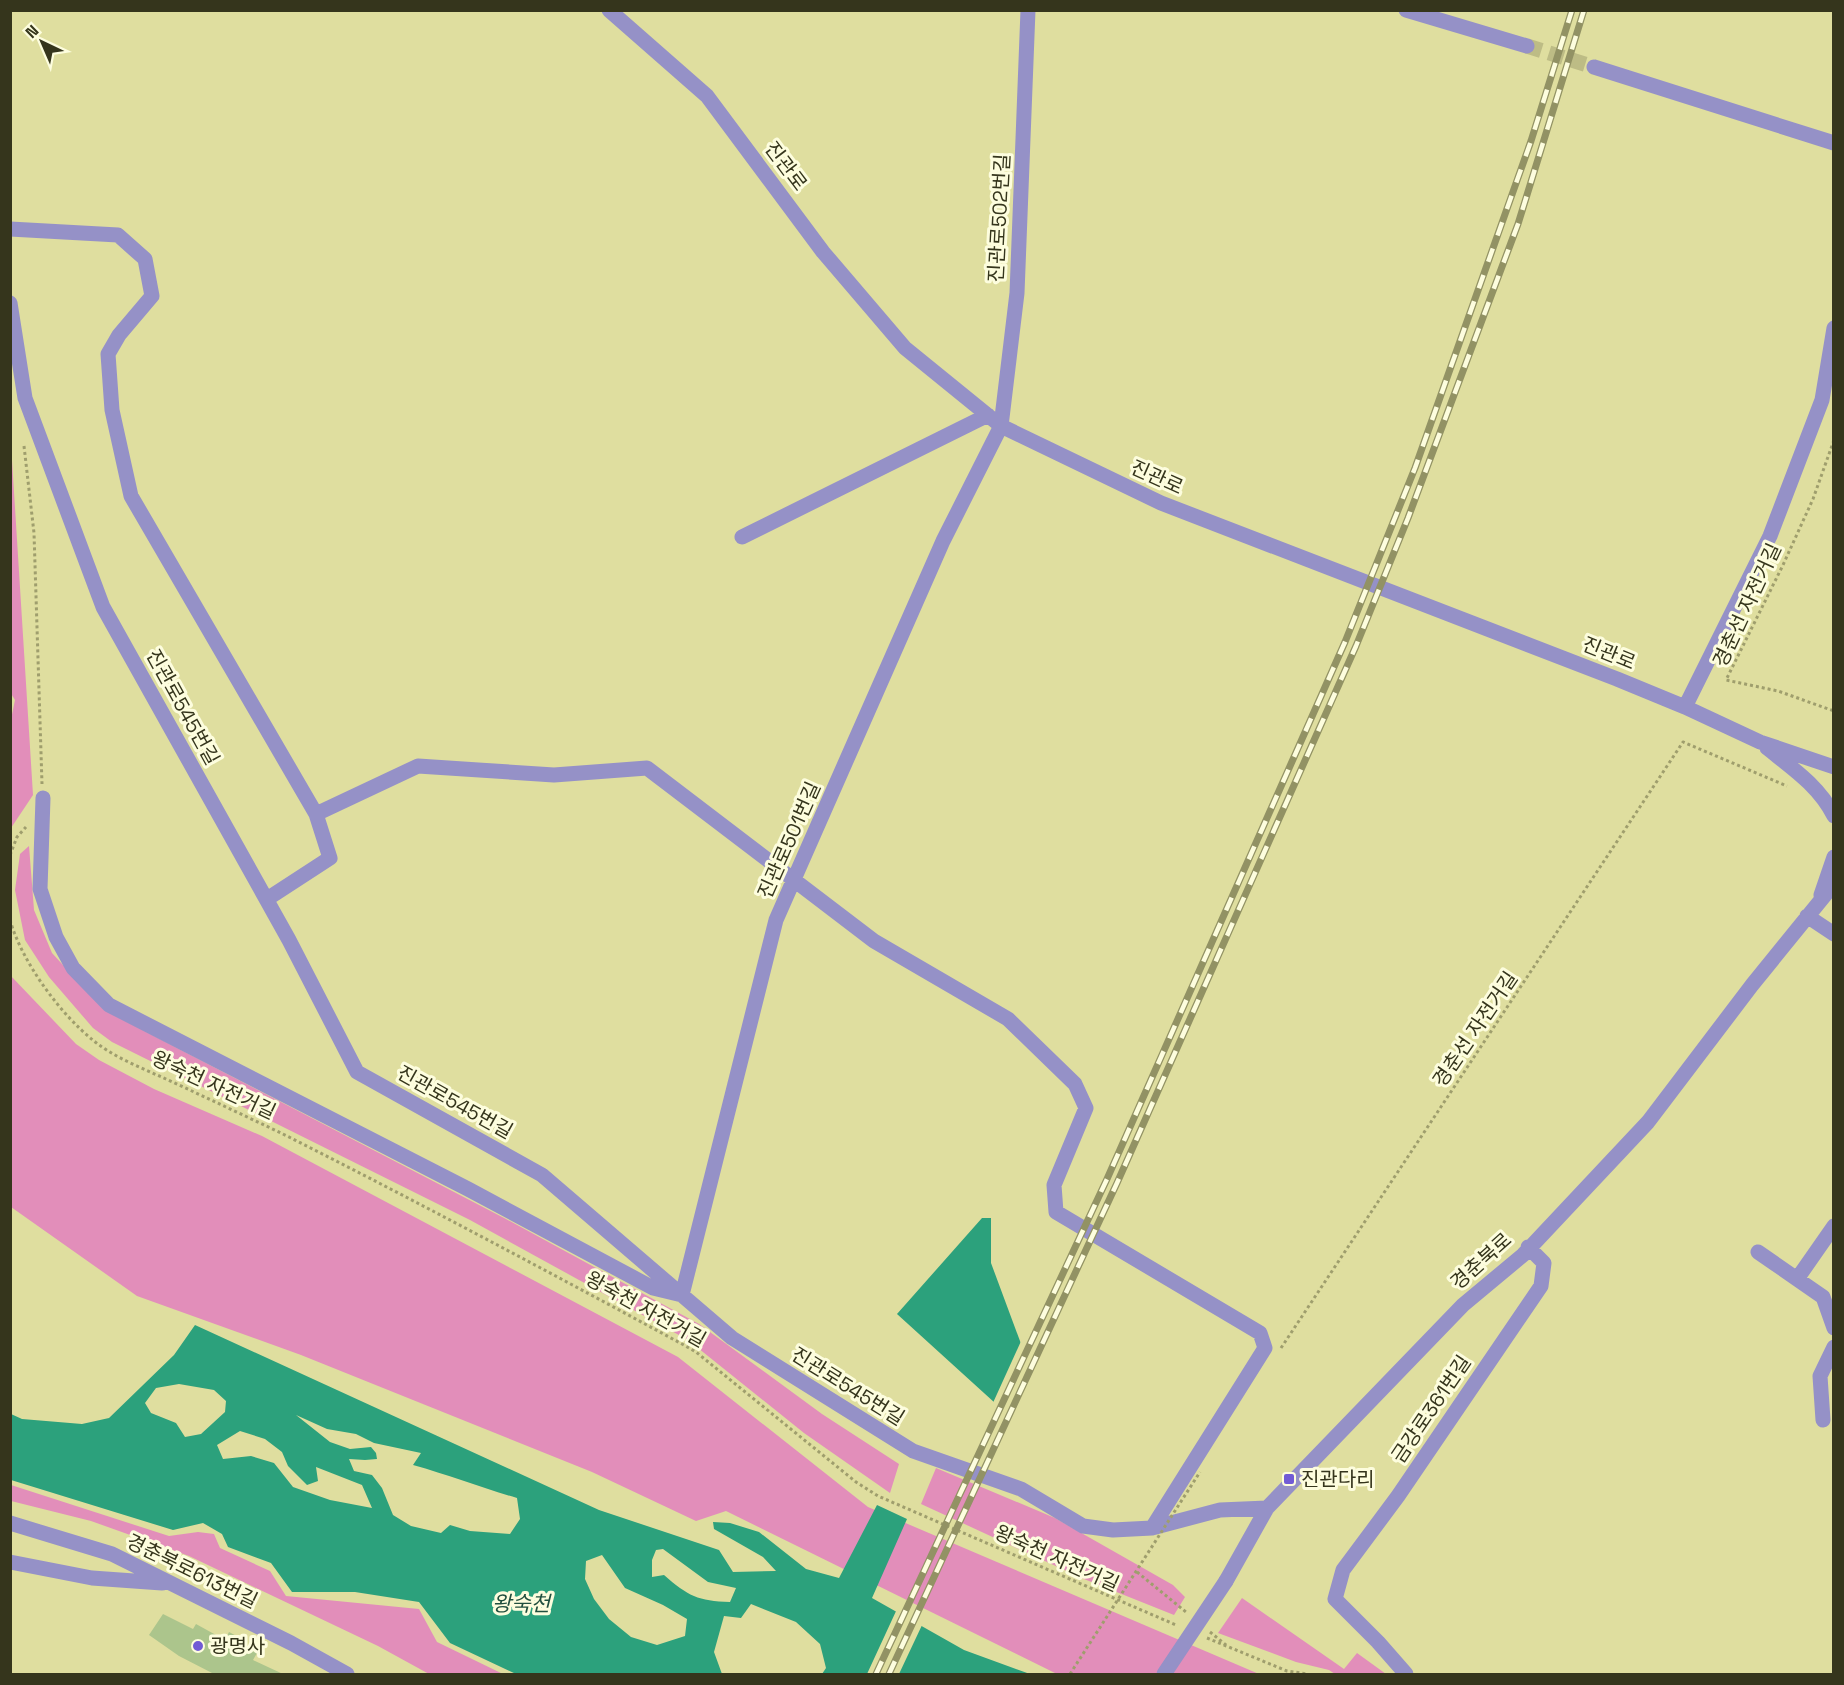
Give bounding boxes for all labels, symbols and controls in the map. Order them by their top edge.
north arrow [12,12,72,72]
text: N [21,20,43,43]
street label: 진관로 [759,136,813,196]
street label: 진관로502번길 [983,153,1015,283]
street label: 진관로 [1126,454,1188,500]
street label: 경춘선 자전거길 [1707,539,1787,671]
street label: 진관로 [1579,631,1639,675]
street label: 진관로545번길 [140,645,226,769]
street label: 진관로501번길 [752,778,826,902]
street label: 경춘선 자전거길 [1427,966,1523,1092]
street label: 왕숙천 자전거길 [148,1045,280,1125]
street label: 진관로545번길 [393,1059,517,1145]
street label: 경춘북로 [1445,1227,1517,1295]
street label: 왕숙천 자전거길 [581,1265,711,1353]
street label: 진관로545번길 [787,1341,909,1431]
street label: 금강로361번길 [1385,1350,1477,1468]
place label: 진관다리 [1301,1466,1375,1492]
marker: 진관다리 [1282,1472,1296,1486]
street label: 왕숙천 자전거길 [991,1519,1123,1597]
street label: 경춘북로613번길 [122,1528,262,1614]
water label: 왕숙천 [492,1590,553,1617]
place label: 광명사 [210,1633,265,1659]
marker: 광명사 [191,1639,205,1653]

